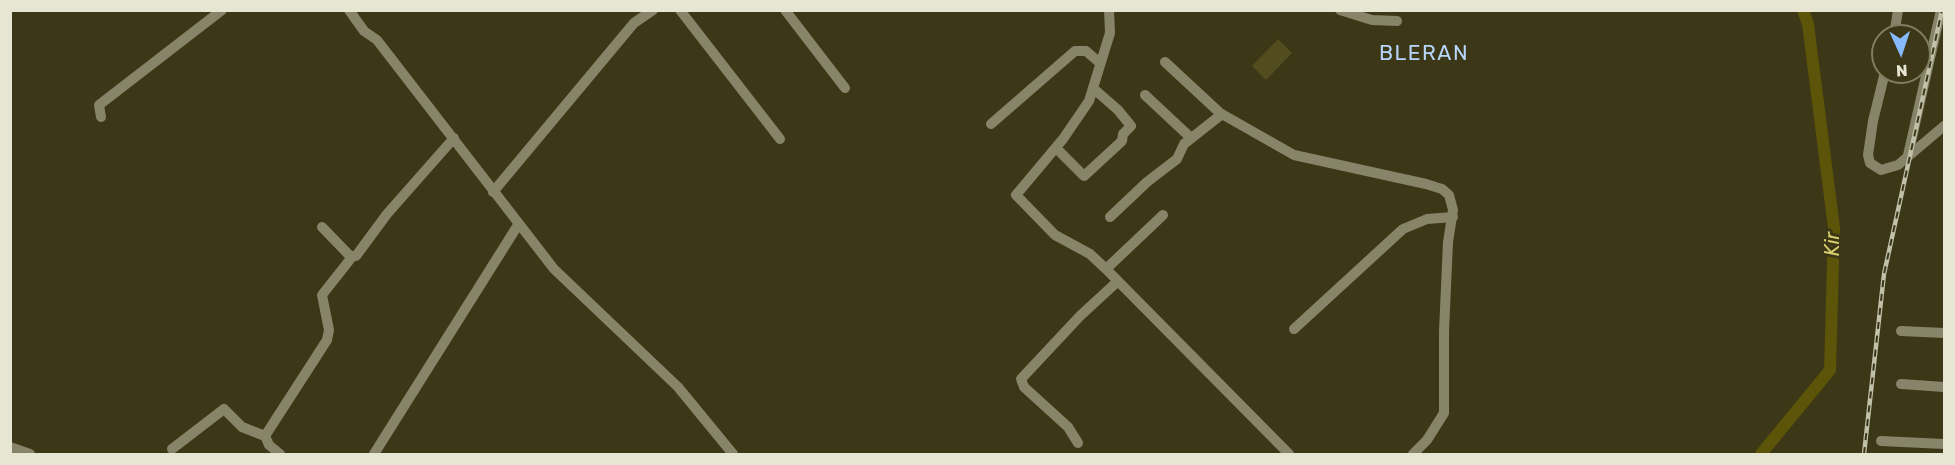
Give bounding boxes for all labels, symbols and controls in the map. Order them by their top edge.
north arrow [1871,24,1931,84]
district label: BLERAN [1379,41,1469,67]
text: N [1896,61,1908,80]
water label: Kir [1821,232,1845,256]

